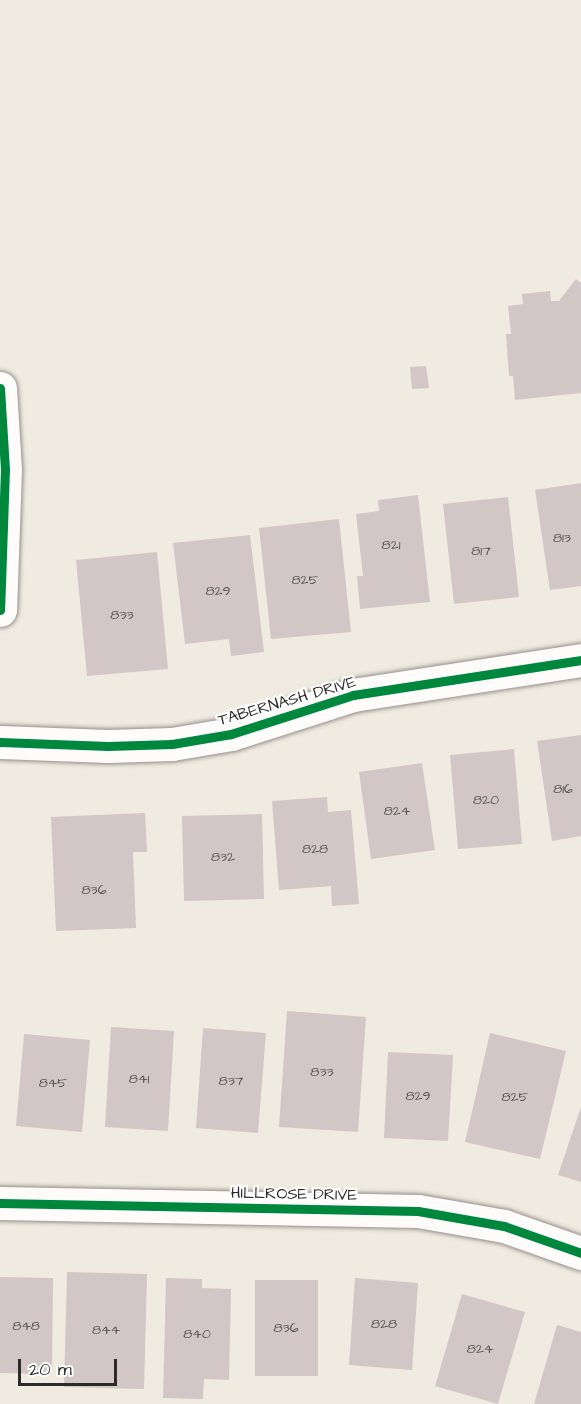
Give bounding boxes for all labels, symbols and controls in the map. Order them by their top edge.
house number: 813 [553,530,571,546]
house number: 821 [382,537,400,553]
house number: 817 [471,543,491,559]
house number: 825 [291,572,319,588]
house number: 829 [205,583,231,599]
house number: 833 [110,607,134,623]
street label: TABERNASH DRIVE [216,672,358,730]
house number: 816 [553,781,573,797]
house number: 820 [473,792,499,808]
house number: 824 [384,803,410,819]
house number: 828 [302,841,328,857]
house number: 832 [211,849,235,865]
house number: 836 [82,882,106,898]
house number: 833 [310,1064,334,1080]
house number: 841 [129,1071,149,1087]
house number: 837 [219,1073,243,1089]
house number: 845 [39,1075,67,1091]
house number: 829 [405,1088,431,1104]
house number: 825 [501,1089,529,1105]
street label: HILLROSE DRIVE [231,1183,357,1205]
house number: 828 [371,1316,397,1332]
house number: 848 [12,1318,40,1334]
house number: 836 [274,1320,298,1336]
house number: 844 [92,1322,120,1338]
house number: 840 [183,1326,211,1342]
house number: 824 [467,1341,493,1357]
scale bar [21,1347,120,1385]
text: 20 m [29,1357,72,1382]

